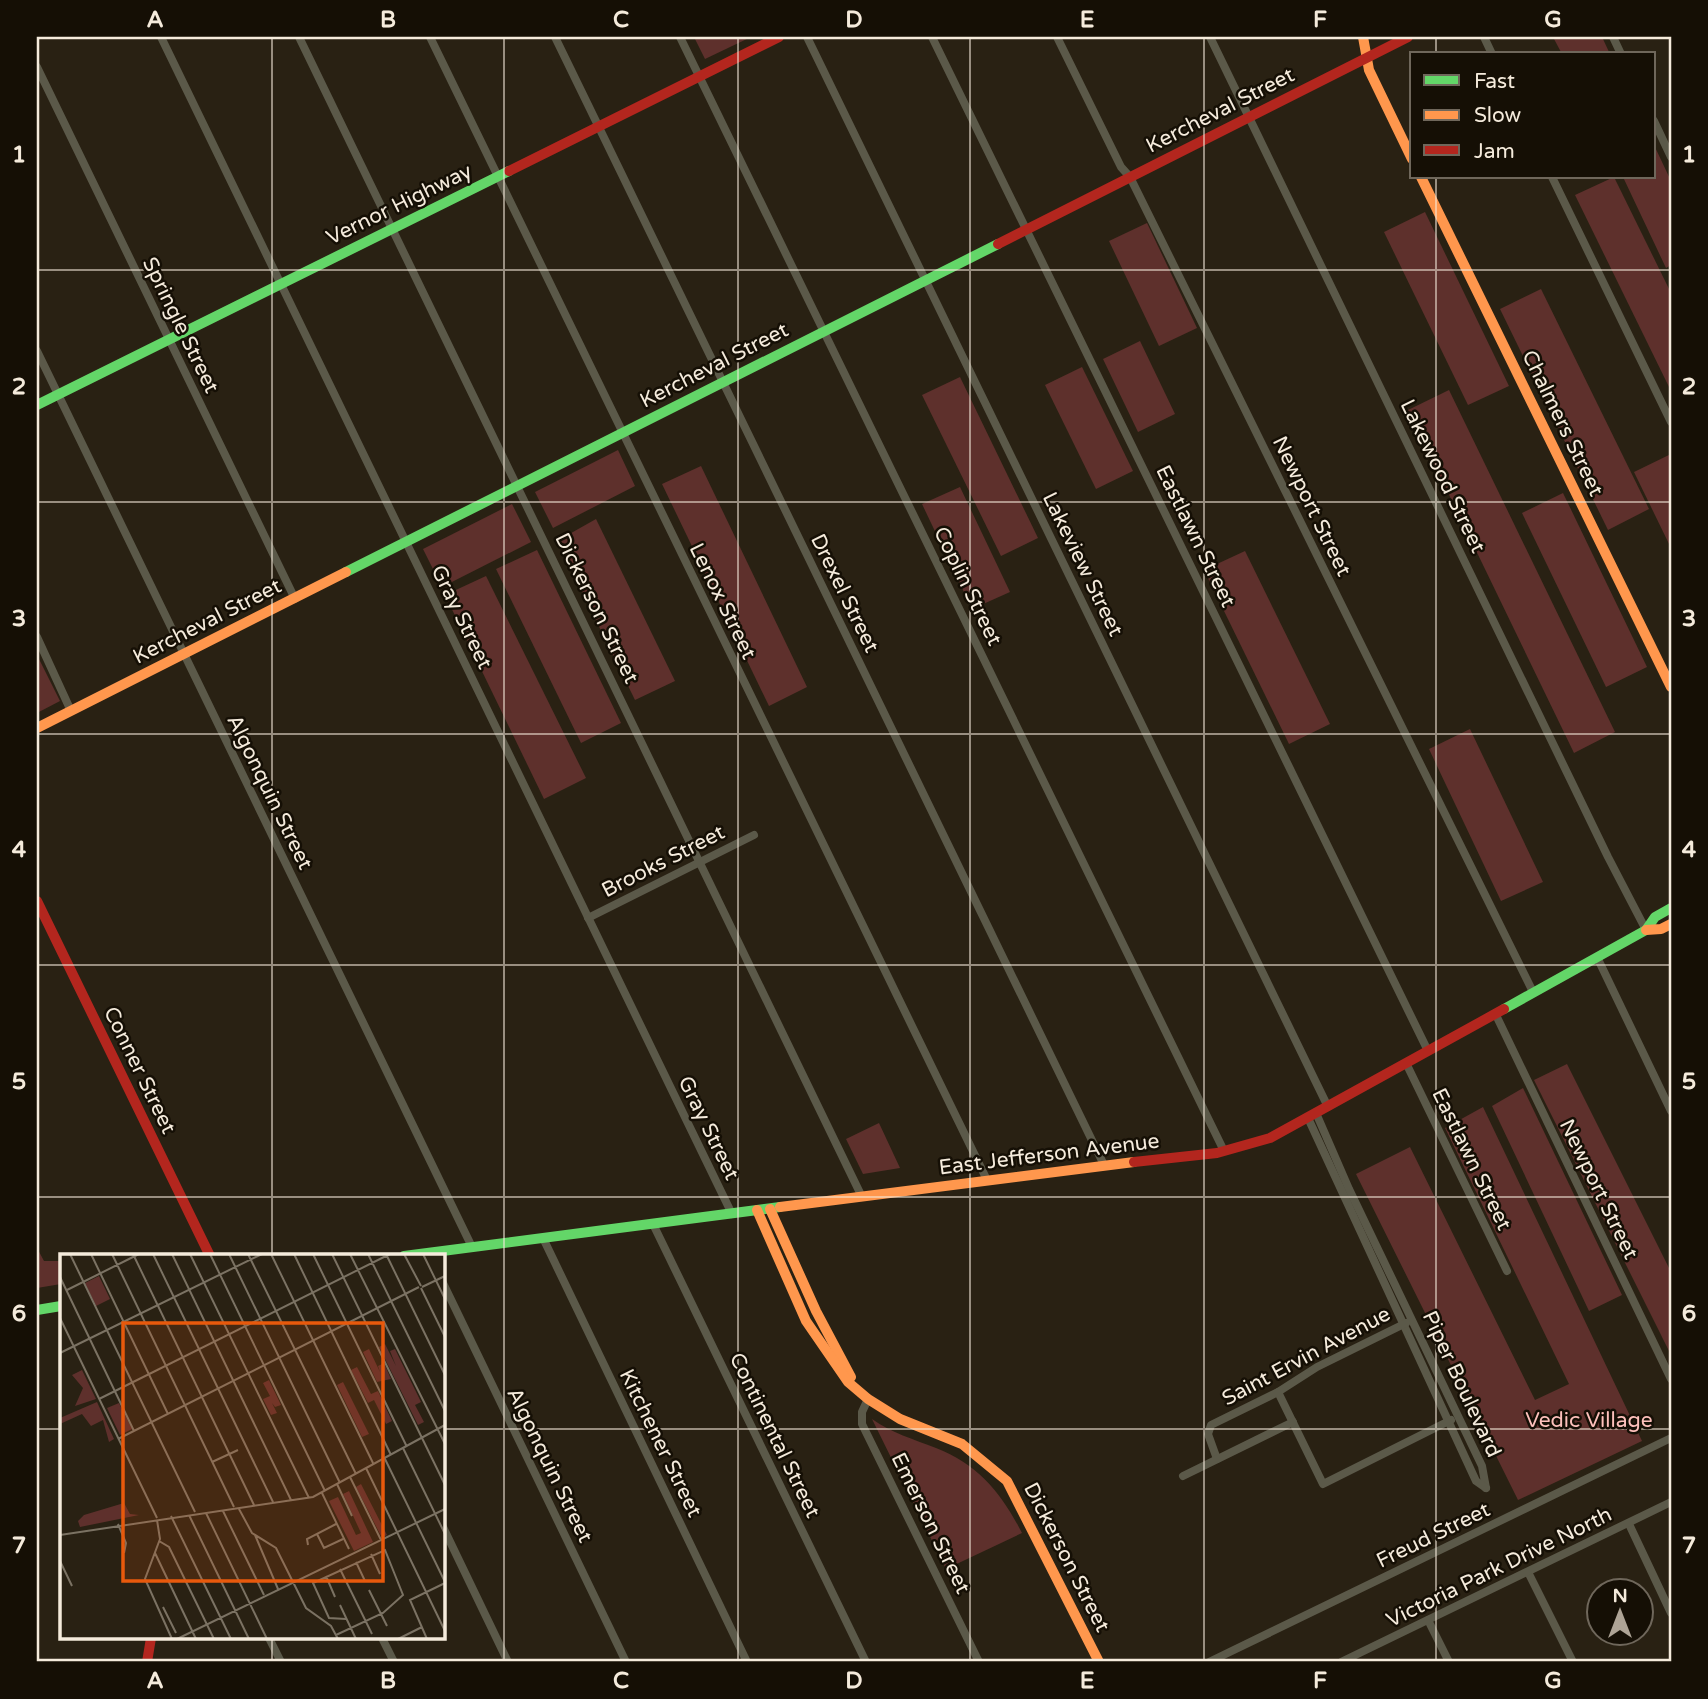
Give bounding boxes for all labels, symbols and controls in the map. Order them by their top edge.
text: A [146,6,164,34]
text: B [380,6,396,34]
text: C [613,6,629,34]
text: D [845,6,863,34]
text: E [1080,6,1094,34]
text: F [1313,6,1327,34]
text: G [1544,6,1562,34]
legend [1410,52,1656,178]
street label: Kercheval Street [1142,62,1299,159]
text: Fast [1474,69,1515,94]
text: Slow [1474,103,1522,128]
text: Jam [1474,139,1515,164]
text: 1 [12,141,26,169]
text: 1 [1682,141,1696,169]
street label: Vernor Highway [322,158,476,250]
street label: Springle Street [137,253,224,397]
street label: Kercheval Street [636,317,793,414]
street label: Chalmers Street [1516,346,1609,500]
text: 2 [12,373,26,401]
text: 2 [1682,373,1696,401]
street label: Lakewood Street [1395,395,1491,557]
street label: Newport Street [1267,432,1356,580]
street label: Eastlawn Street [1150,461,1241,611]
street label: Lakeview Street [1037,488,1128,640]
street label: Coplin Street [928,523,1007,650]
street label: Dickerson Street [549,529,644,688]
street label: Drexel Street [805,530,884,657]
street label: Lenox Street [684,539,761,663]
street label: Gray Street [426,561,497,673]
street label: Kercheval Street [129,573,286,670]
text: 3 [12,605,26,633]
text: 3 [1682,605,1696,633]
street label: Algonquin Street [221,711,318,874]
street label: Brooks Street [598,820,729,903]
text: 4 [12,836,27,864]
text: 4 [1682,836,1697,864]
street label: Conner Street [98,1003,181,1138]
text: 5 [12,1068,26,1096]
text: 5 [1682,1068,1696,1096]
street label: Gray Street [673,1072,744,1184]
street label: Eastlawn Street [1426,1084,1517,1234]
street label: Newport Street [1554,1115,1643,1263]
street label: East Jefferson Avenue [937,1129,1161,1180]
inset map [60,1254,444,1640]
text: 6 [12,1300,26,1328]
text: 6 [1682,1300,1696,1328]
street label: Saint Ervin Avenue [1218,1301,1395,1411]
street label: Piper Boulevard [1417,1307,1506,1461]
street label: Continental Street [724,1349,825,1522]
street label: Kitchener Street [614,1365,707,1521]
street label: Algonquin Street [501,1384,598,1547]
park label: Vedic Village [1525,1408,1653,1433]
street label: Emerson Street [886,1449,975,1598]
street label: Dickerson Street [1018,1478,1115,1636]
street label: Freud Street [1372,1497,1494,1574]
street label: Victoria Park Drive North [1382,1502,1616,1633]
text: 7 [12,1532,26,1560]
text: 7 [1682,1532,1696,1560]
north arrow [1586,1576,1656,1646]
text: N [1612,1585,1628,1607]
text: A [146,1667,164,1695]
text: B [380,1667,396,1695]
text: C [613,1667,629,1695]
text: D [845,1667,863,1695]
text: E [1080,1667,1094,1695]
text: F [1313,1667,1327,1695]
text: G [1544,1667,1562,1695]

